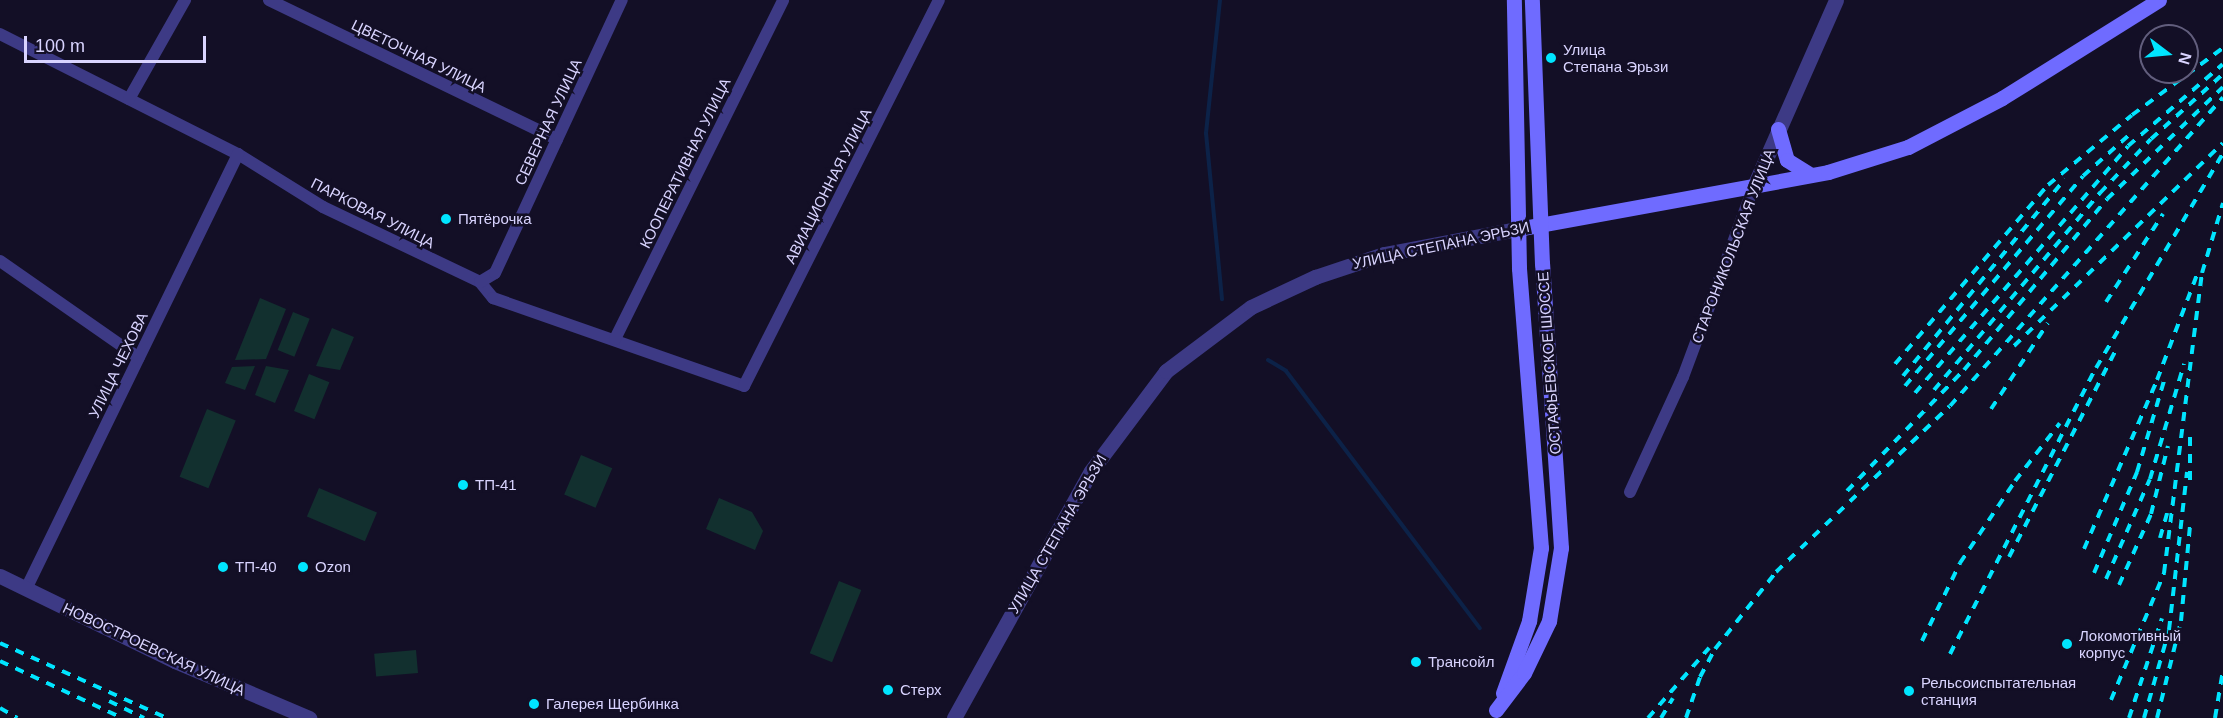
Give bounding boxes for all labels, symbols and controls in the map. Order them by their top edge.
street label: ЦВЕТОЧНАЯ УЛИЦА [349,16,489,96]
scale bar [27,24,208,62]
north arrow [2139,24,2199,84]
text: 100 m [35,36,85,56]
place label: Улица Степана Эрьзи [1563,40,1668,75]
marker: Улица Степана Эрьзи [1544,51,1558,65]
text: N [2175,51,2195,66]
street label: СЕВЕРНАЯ УЛИЦА [511,56,585,188]
street label: КООПЕРАТИВНАЯ УЛИЦА [636,75,734,251]
street label: АВИАЦИОННАЯ УЛИЦА [781,105,875,267]
street label: СТАРОНИКОЛЬСКАЯ УЛИЦА [1688,146,1778,346]
street label: ПАРКОВАЯ УЛИЦА [308,174,438,252]
place label: Пятёрочка [458,210,532,228]
marker: Пятёрочка [439,212,453,226]
street label: УЛИЦА СТЕПАНА ЭРЬЗИ [1351,217,1531,273]
street label: ОСТАФЬЕВСКОЕ ШОССЕ [1534,271,1564,455]
street label: УЛИЦА ЧЕХОВА [85,309,151,421]
street label: УЛИЦА СТЕПАНА ЭРЬЗИ [1004,451,1110,617]
place label: ТП-41 [475,476,517,494]
marker: ТП-41 [456,478,470,492]
place label: ТП-40 [235,558,277,576]
place label: Ozon [315,558,351,576]
marker: ТП-40 [216,560,230,574]
marker: Ozon [296,560,310,574]
street label: НОВОСТРОЕВСКАЯ УЛИЦА [60,599,248,699]
place label: Локомотивный корпус [2079,626,2181,661]
marker: Локомотивный корпус [2060,637,2074,651]
place label: Трансойл [1428,653,1494,671]
marker: Трансойл [1409,655,1423,669]
place label: Рельсоиспытательная станция [1921,673,2076,708]
place label: Стерх [900,681,942,699]
marker: Стерх [881,683,895,697]
marker: Рельсоиспытательная станция [1902,684,1916,698]
place label: Галерея Щербинка [546,695,679,713]
marker: Галерея Щербинка [527,697,541,711]

